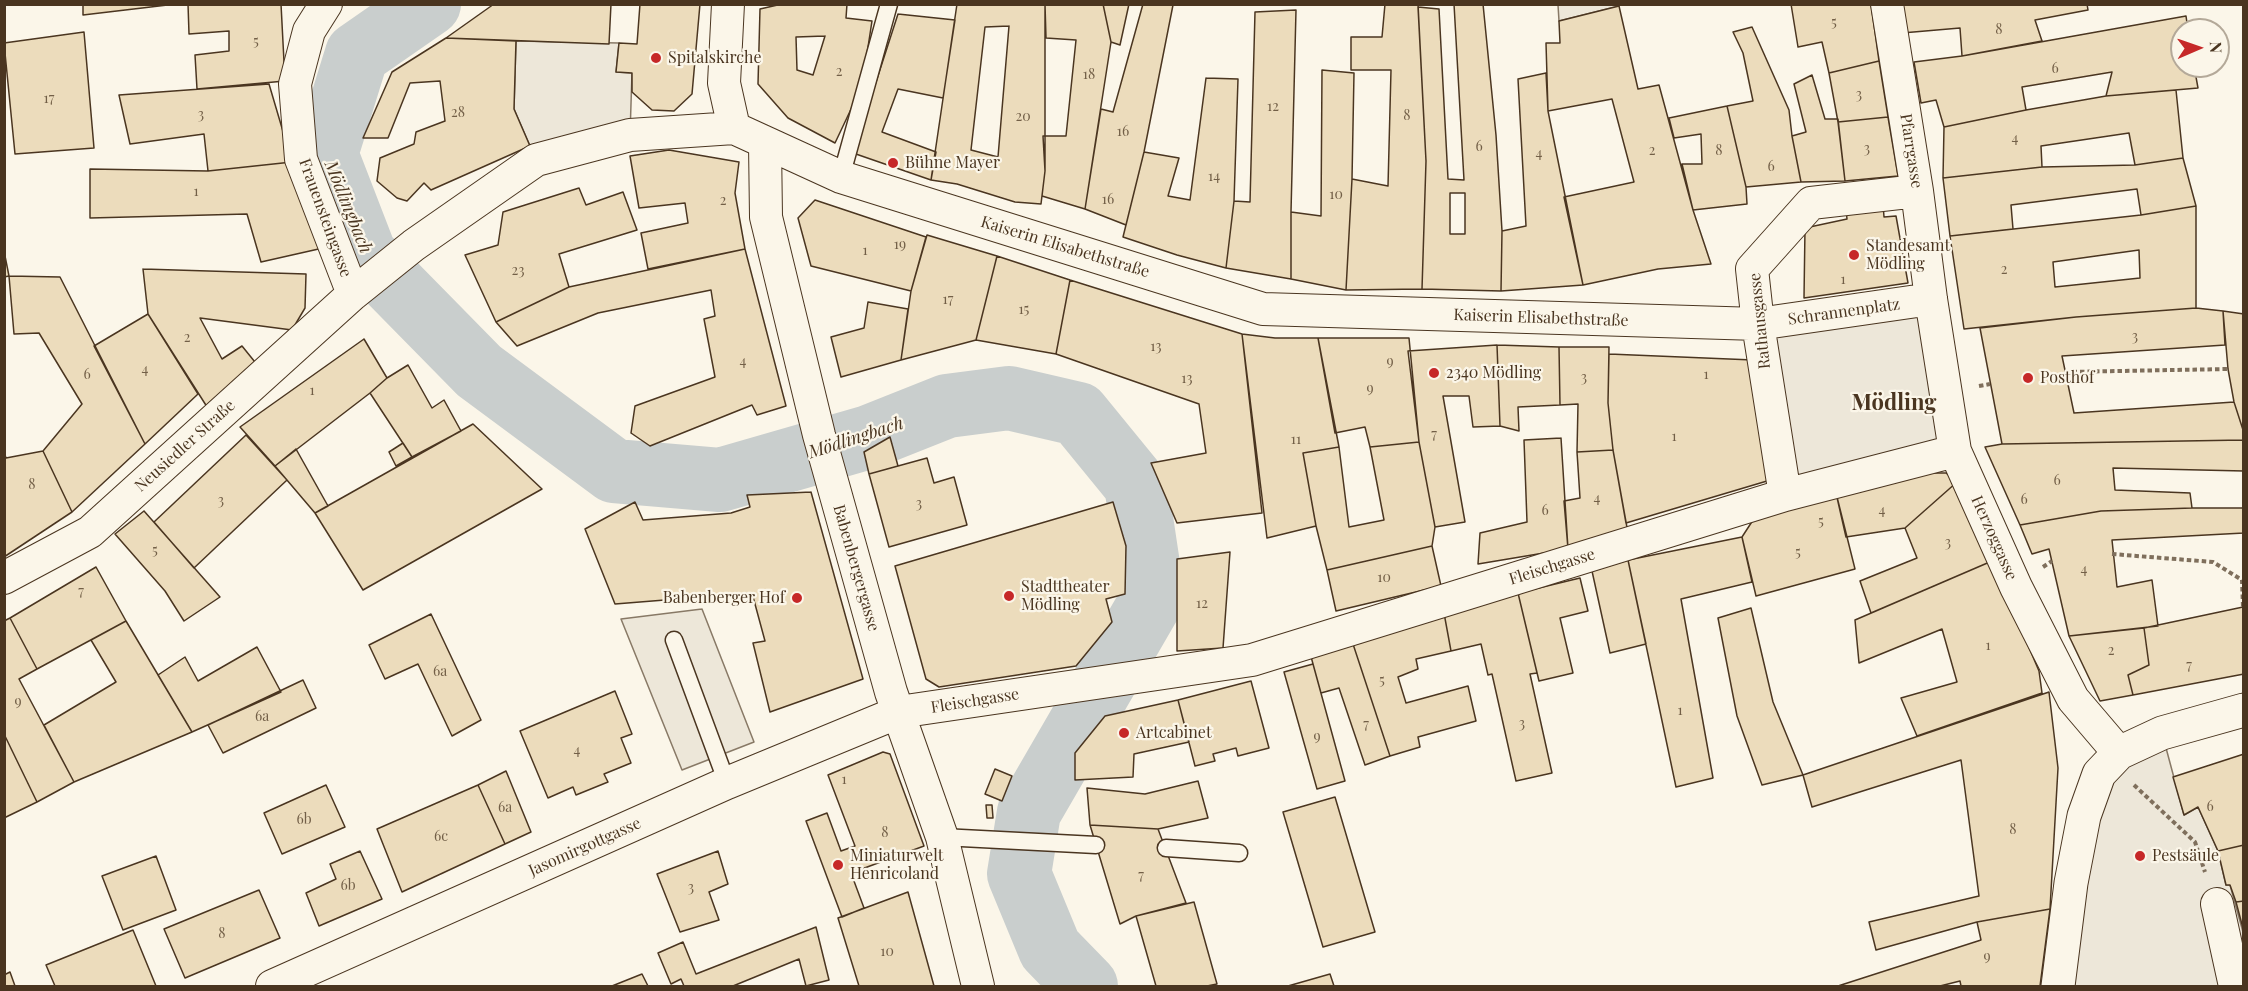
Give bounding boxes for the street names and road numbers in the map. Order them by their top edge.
street label: Pfarrgasse [1896,112,1926,190]
street label: Frauensteingasse [295,156,355,280]
street label: Kaiserin Elisabethstraße [978,212,1152,282]
street label: Rathausgasse [1745,272,1775,370]
street label: Schrannenplatz [1787,295,1901,329]
street label: Kaiserin Elisabethstraße [1453,305,1629,331]
street label: Neusiedler Straße [131,396,239,496]
street label: Herzoggasse [1967,493,2021,583]
street label: Babenbergergasse [829,502,883,634]
street label: Fleischgasse [1507,545,1597,589]
street label: Fleischgasse [930,685,1020,717]
street label: Jasomirgottgasse [526,814,644,880]

